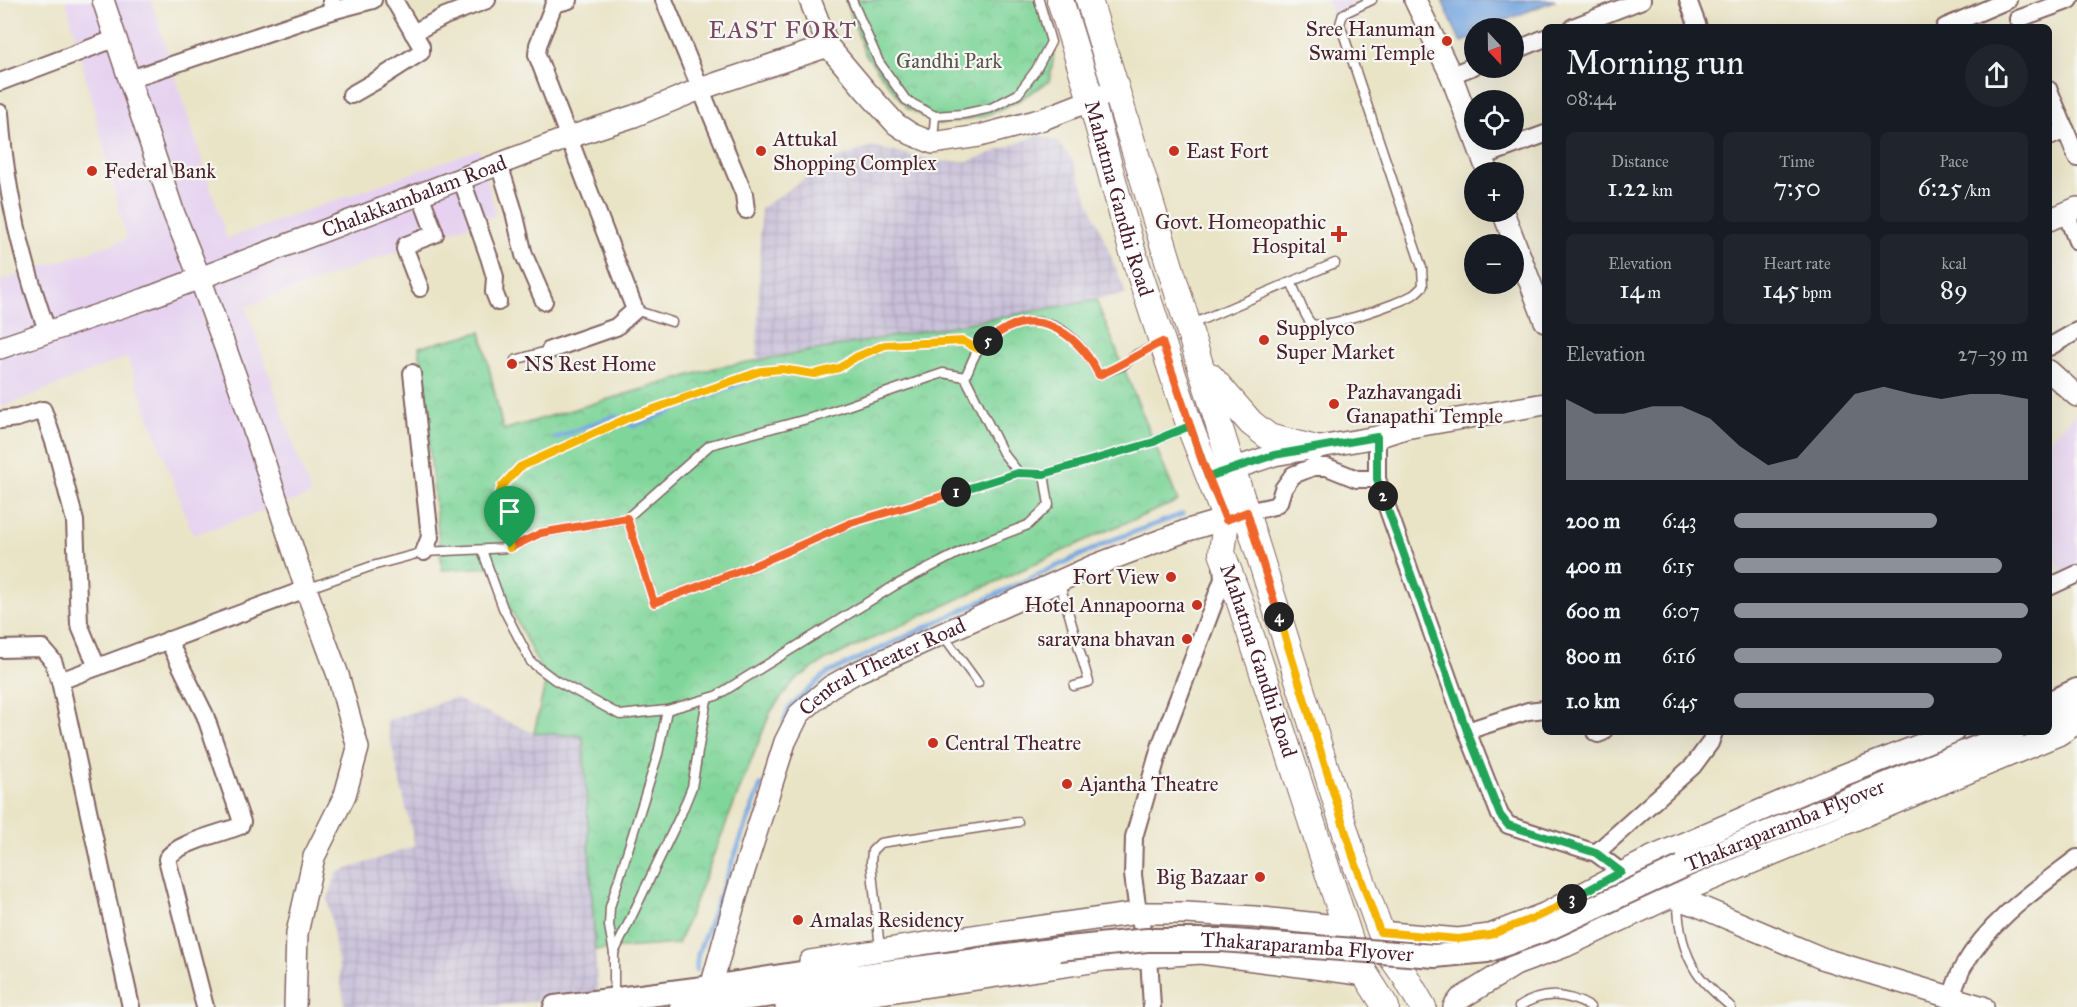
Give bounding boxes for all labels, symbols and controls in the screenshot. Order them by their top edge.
district label: EAST FORT [709,15,857,45]
place label: Sree Hanuman Swami Temple [1306,16,1435,66]
north arrow [1464,18,1524,78]
map controls [1464,18,1524,294]
marker: Sree Hanuman Swami Temple [1440,34,1454,48]
text: Morning run [1566,43,1744,83]
button: share [1965,44,2028,107]
park label: Gandhi Park [896,48,1002,74]
text: 08:44 [1566,86,1616,110]
button: locate [1464,90,1524,150]
street label: Mahatma Gandhi Road [1079,98,1159,300]
place label: Attukal Shopping Complex [772,126,937,176]
place label: East Fort [1186,138,1269,164]
marker: Attukal Shopping Complex [754,144,768,158]
marker: East Fort [1167,144,1181,158]
street label: Chalakkambalam Road [318,149,511,243]
text: Distance [1611,152,1669,171]
text: Time [1779,152,1815,171]
text: Pace [1939,152,1969,171]
place label: Federal Bank [104,158,216,184]
button: + [1464,162,1524,222]
marker: Federal Bank [85,164,99,178]
text: 1.22 [1607,171,1648,203]
text: 7:50 [1773,171,1821,203]
text: 6:25 [1917,171,1962,203]
text: km [1648,181,1673,200]
text: /km [1962,181,1991,200]
place label: Govt. Homeopathic Hospital [1155,209,1326,259]
marker: Govt. Homeopathic Hospital [1330,225,1348,243]
button: − [1464,234,1524,294]
text: Elevation [1608,254,1672,273]
text: Heart rate [1763,254,1831,273]
text: kcal [1941,254,1967,273]
text: 14 [1619,273,1644,305]
text: 145 [1762,273,1799,305]
text: 89 [1940,273,1968,305]
text: m [1644,283,1661,302]
text: bpm [1799,283,1832,302]
place label: Supplyco Super Market [1276,315,1395,365]
pin: 5 [973,326,1003,356]
text: 5 [984,331,992,350]
marker: Supplyco Super Market [1257,333,1271,347]
text: Elevation [1566,342,1645,366]
text: 27–39 m [1958,342,2028,366]
place label: NS Rest Home [524,351,656,377]
marker: NS Rest Home [505,357,519,371]
place label: Pazhavangadi Ganapathi Temple [1346,379,1503,429]
marker: Pazhavangadi Ganapathi Temple [1327,397,1341,411]
pin: 1 [941,477,971,507]
pin: 2 [1368,481,1398,511]
text: 1 [953,482,959,501]
pin [484,486,535,548]
text: 2 [1379,486,1387,505]
icon: arrive [493,495,526,528]
text: 200 m [1566,509,1620,533]
text: 6:43 [1662,509,1696,533]
text: 400 m [1566,554,1622,578]
text: 6:15 [1662,554,1694,578]
street label: Mahatma Gandhi Road [1214,560,1303,761]
place label: Fort View [1072,564,1159,590]
marker: Fort View [1164,570,1178,584]
place label: Hotel Annapoorna [1024,592,1185,618]
marker: Hotel Annapoorna [1190,598,1204,612]
text: 600 m [1566,599,1621,623]
text: 6:07 [1662,599,1700,623]
pin: 4 [1264,602,1294,632]
text: 4 [1275,607,1283,626]
street label: Central Theater Road [793,612,970,721]
place label: saravana bhavan [1038,626,1175,652]
marker: saravana bhavan [1180,632,1194,646]
text: 800 m [1566,644,1621,668]
text: 6:16 [1662,644,1695,668]
text: 1.0 km [1566,689,1620,713]
text: 6:45 [1662,689,1698,713]
place label: Central Theatre [945,730,1081,756]
marker: Central Theatre [926,736,940,750]
place label: Ajantha Theatre [1078,771,1219,797]
street label: Thakaraparamba Flyover [1681,773,1889,877]
marker: Ajantha Theatre [1060,777,1074,791]
place label: Big Bazaar [1156,864,1248,890]
marker: Big Bazaar [1253,870,1267,884]
pin: 3 [1557,884,1587,914]
text: 3 [1569,889,1575,908]
place label: Amalas Residency [809,907,965,933]
marker: Amalas Residency [791,913,805,927]
street label: Thakaraparamba Flyover [1201,927,1415,967]

